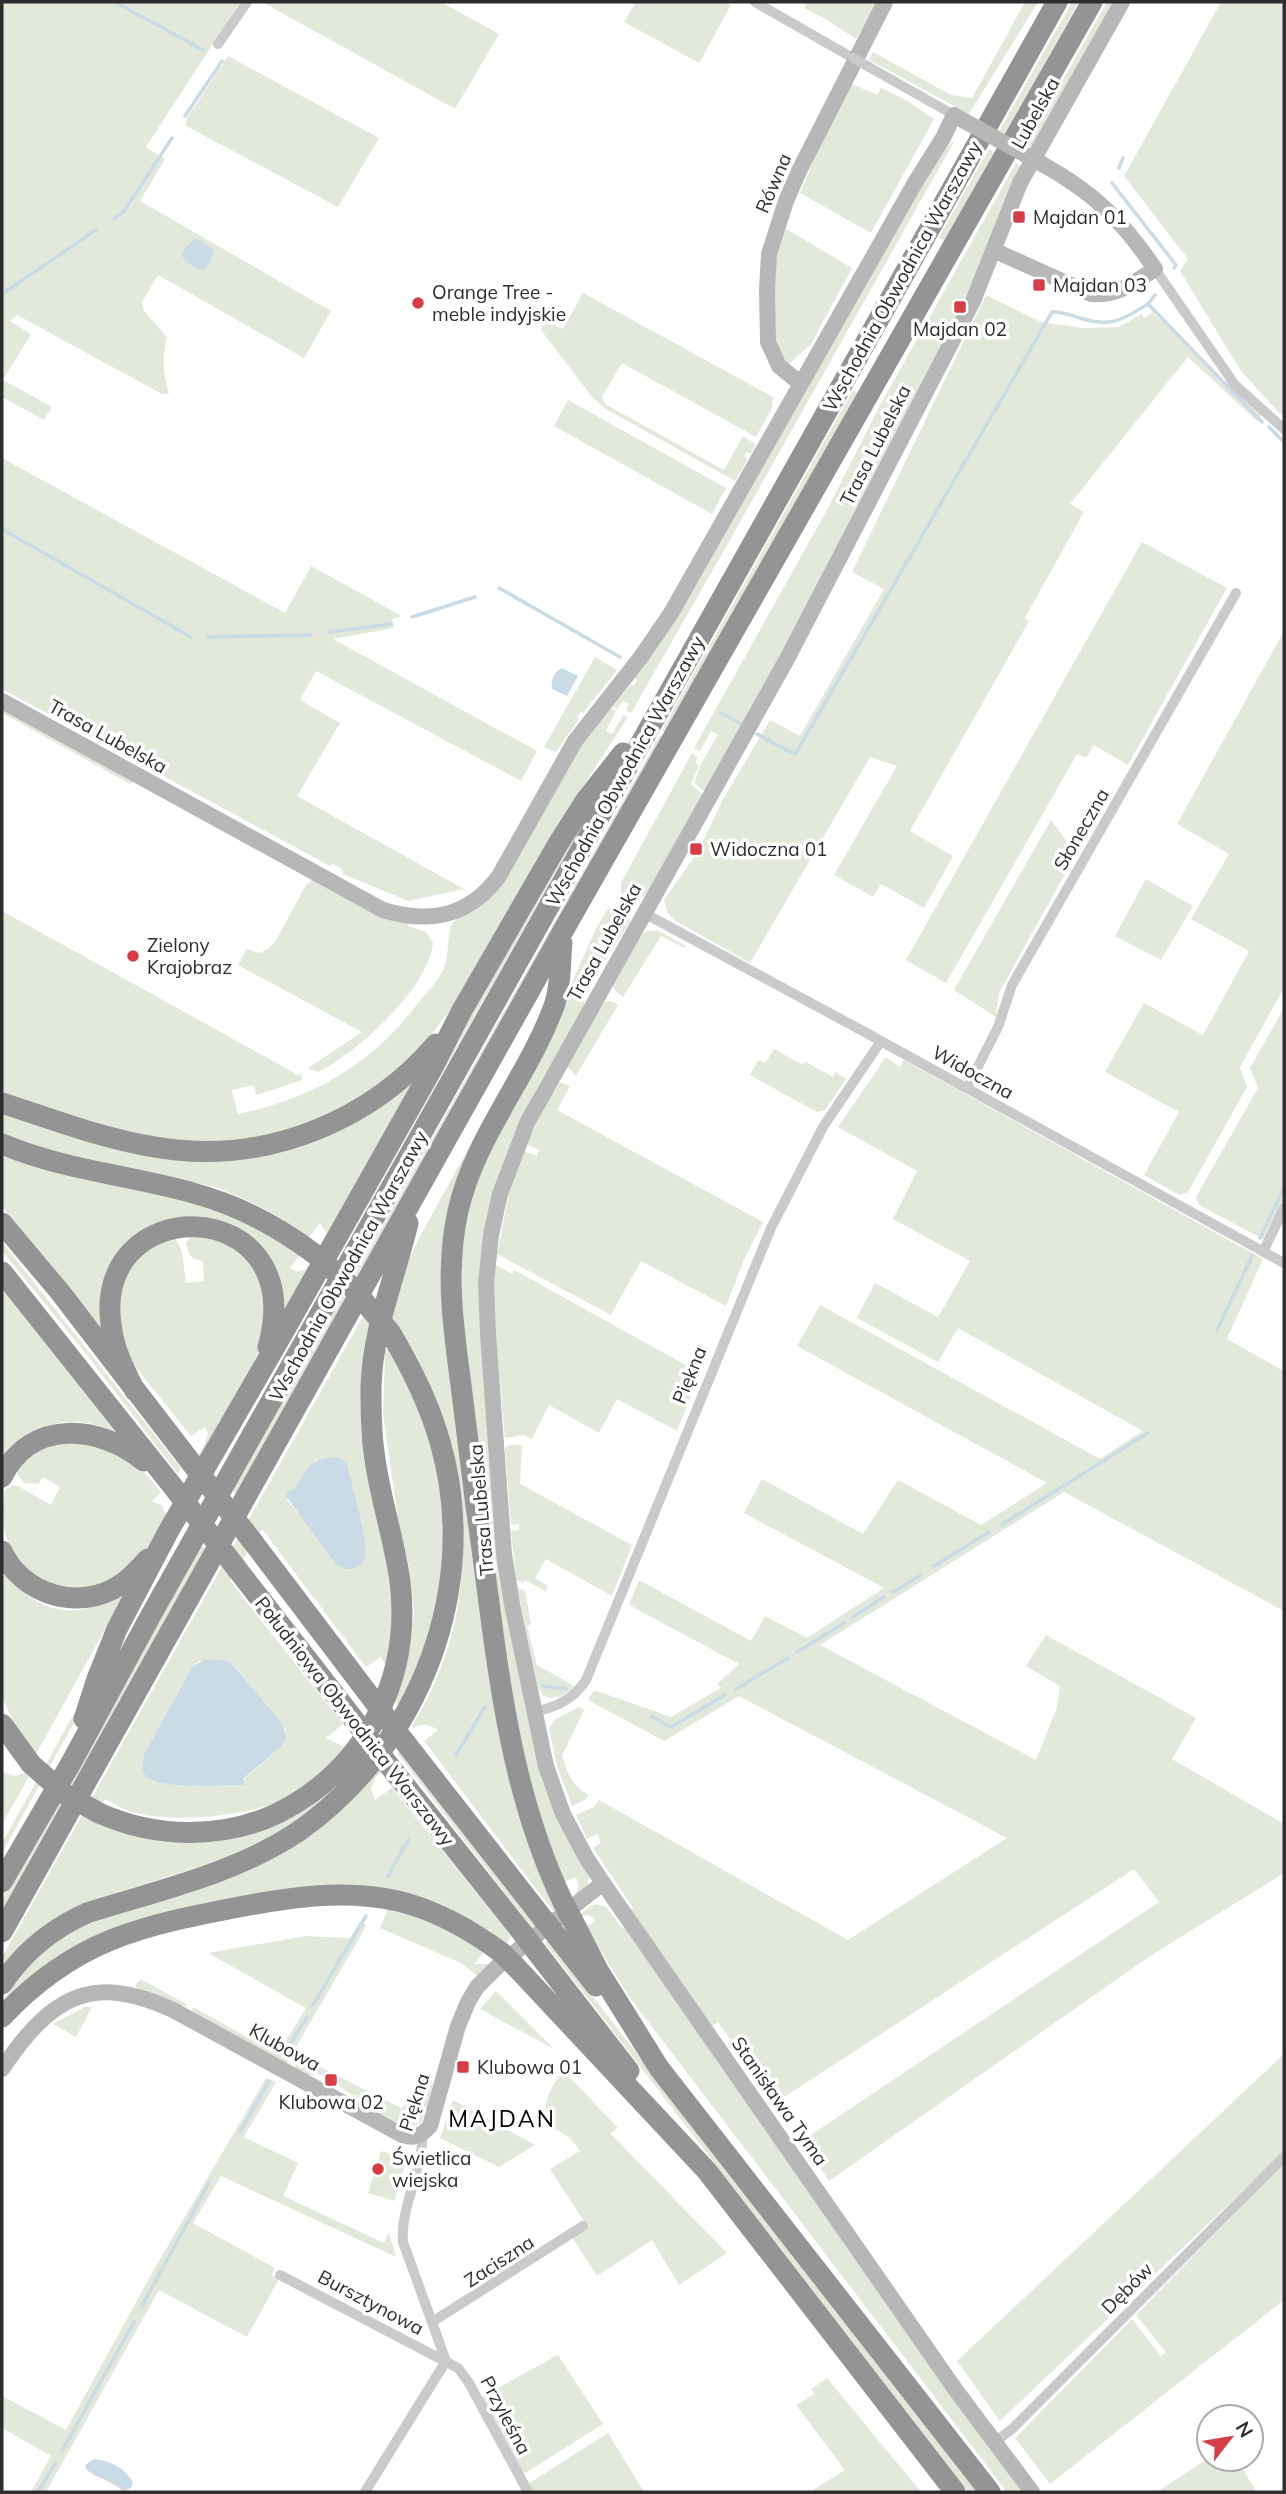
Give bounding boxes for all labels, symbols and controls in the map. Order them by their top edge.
street label: Lubelska [1006,73,1064,153]
street label: Wschodnia Obwodnica Warszawy [817,137,987,415]
street label: Równa [750,149,796,217]
place label: Majdan 01 [1033,205,1127,229]
marker: Majdan 01 [1011,209,1027,225]
place label: Majdan 03 [1053,273,1147,297]
marker: Majdan 03 [1031,277,1047,293]
place label: Orange Tree - meble indyjskie [432,280,566,326]
marker: Orange Tree - meble indyjskie [410,295,426,311]
marker: Majdan 02 [952,299,968,315]
place label: Majdan 02 [913,317,1007,341]
street label: Trasa Lubelska [834,381,916,509]
street label: Wschodnia Obwodnica Warszawy [540,632,710,910]
street label: Trasa Lubelska [44,694,172,778]
street label: Słoneczna [1048,784,1114,874]
place label: Widoczna 01 [710,837,827,861]
marker: Widoczna 01 [688,841,704,857]
street label: Trasa Lubelska [562,878,646,1006]
place label: Zielony Krajobraz [147,933,232,979]
marker: Zielony Krajobraz [125,948,141,964]
street label: Widoczna [928,1040,1018,1104]
street label: Wschodnia Obwodnica Warszawy [263,1127,433,1405]
street label: Piękna [667,1343,711,1407]
street label: Trasa Lubelska [463,1443,499,1577]
street label: Południowa Obwodnica Warszawy [250,1591,460,1851]
street label: Klubowa [245,2018,325,2076]
street label: Stanisława Tyma [727,2032,833,2170]
place label: Klubowa 01 [477,2055,582,2079]
marker: Klubowa 01 [455,2059,471,2075]
street label: Piękna [393,2070,435,2134]
marker: Klubowa 02 [323,2072,339,2088]
place label: Klubowa 02 [278,2090,384,2114]
district label: MAJDAN [448,2104,556,2133]
place label: Świetlica wiejska [392,2146,472,2192]
marker: Świetlica wiejska [370,2161,386,2177]
street label: Zaciszna [460,2230,538,2292]
street label: Dębów [1096,2257,1158,2319]
street label: Bursztynowa [314,2264,428,2340]
street label: Przyleśna [475,2372,537,2458]
north arrow [1195,2403,1265,2473]
text: N [1231,2417,1259,2442]

